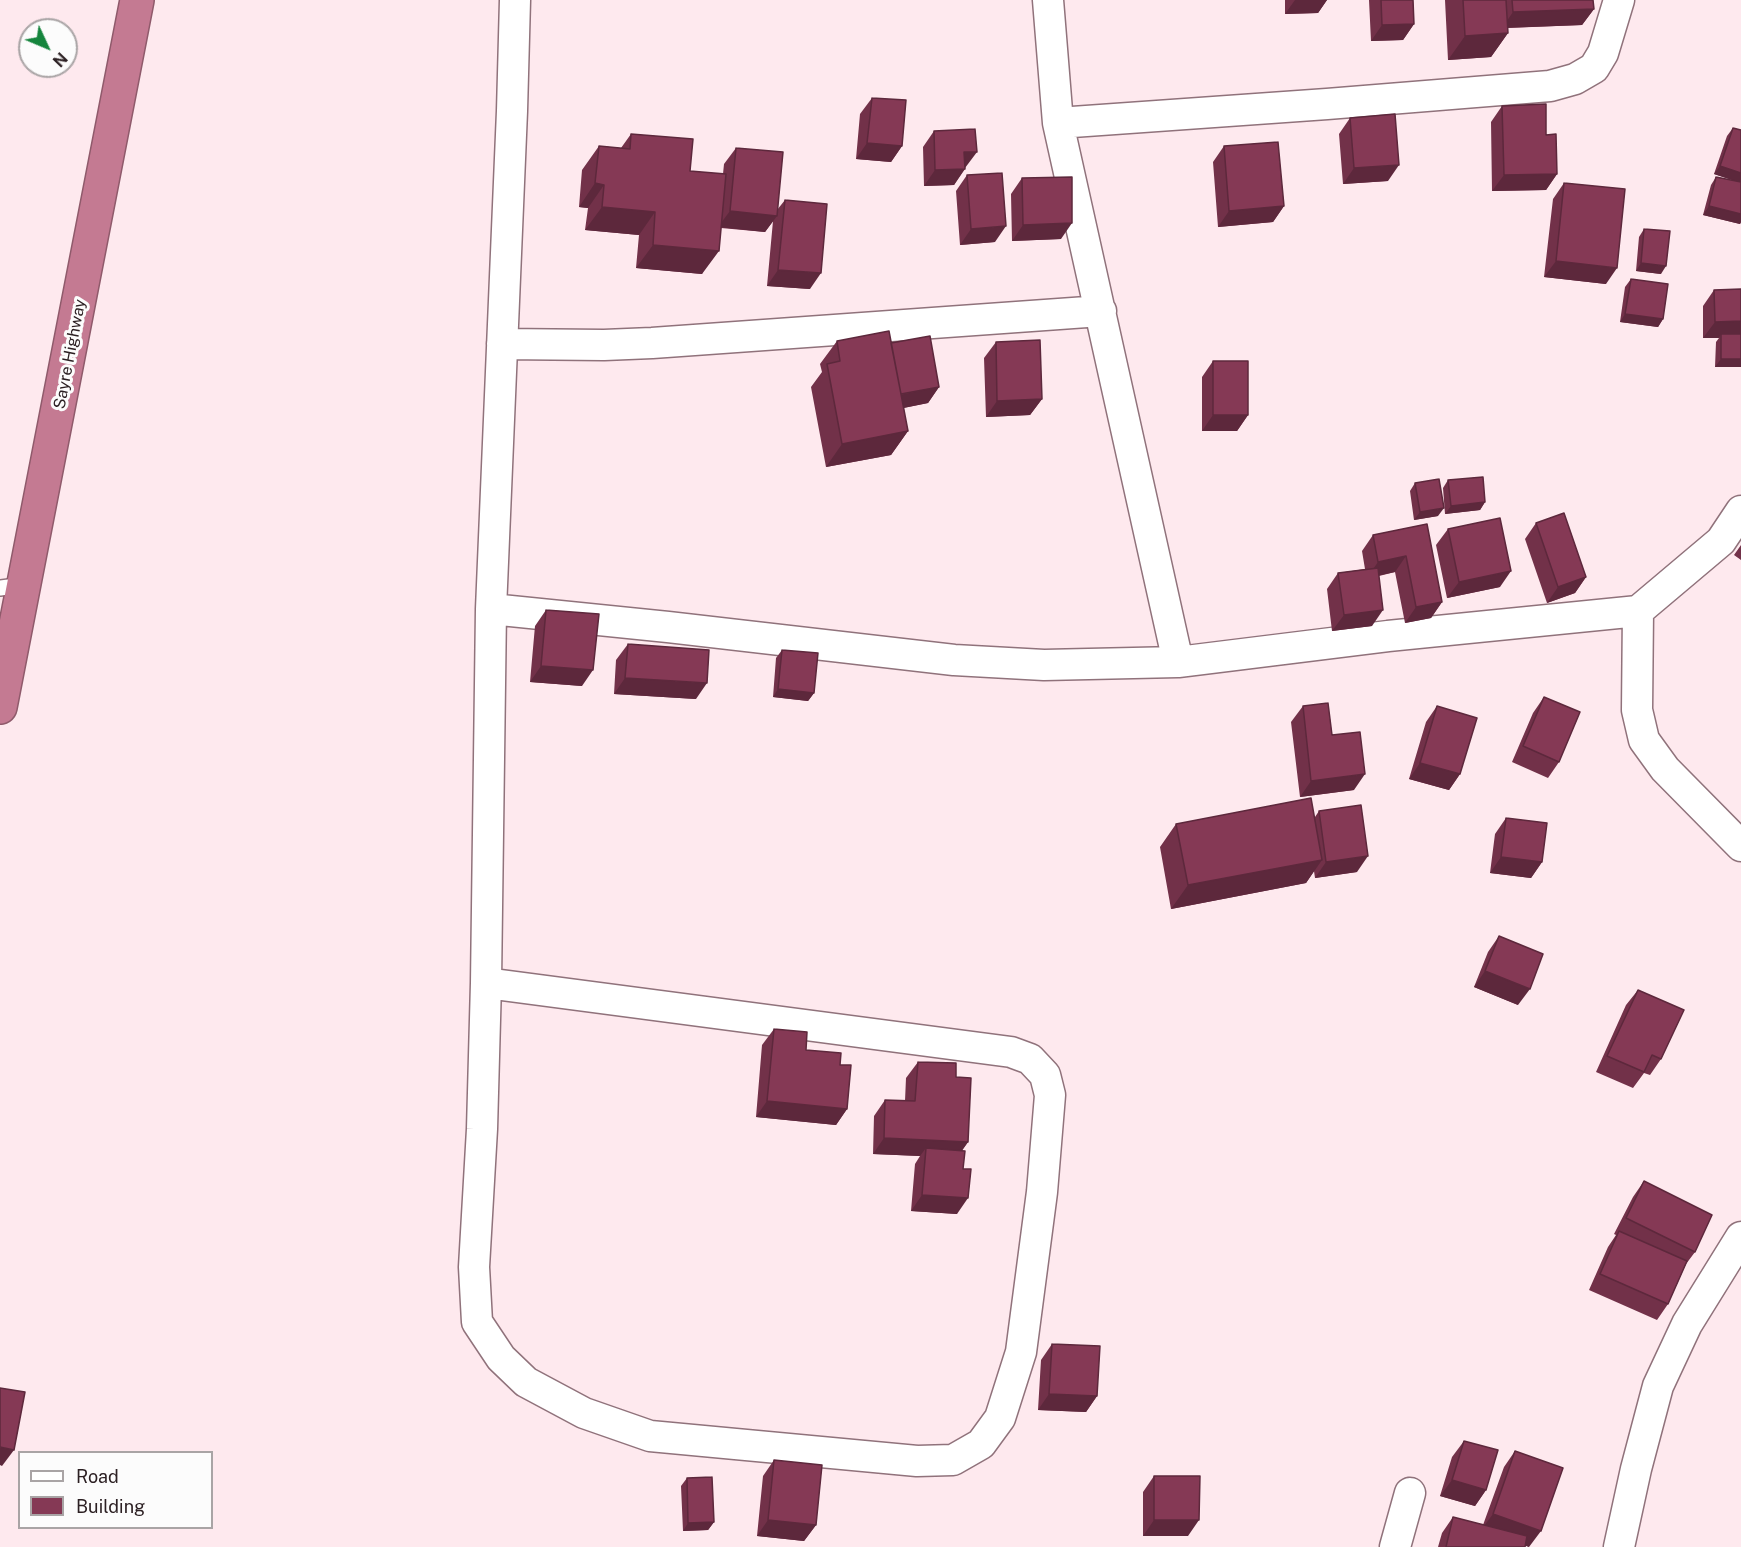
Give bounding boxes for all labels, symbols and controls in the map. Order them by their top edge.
north arrow [18,18,78,78]
text: N [49,48,71,71]
street label: Sayre Highway [50,297,90,411]
legend [18,1451,213,1529]
text: Road [76,1466,119,1487]
text: Building [76,1496,145,1517]

